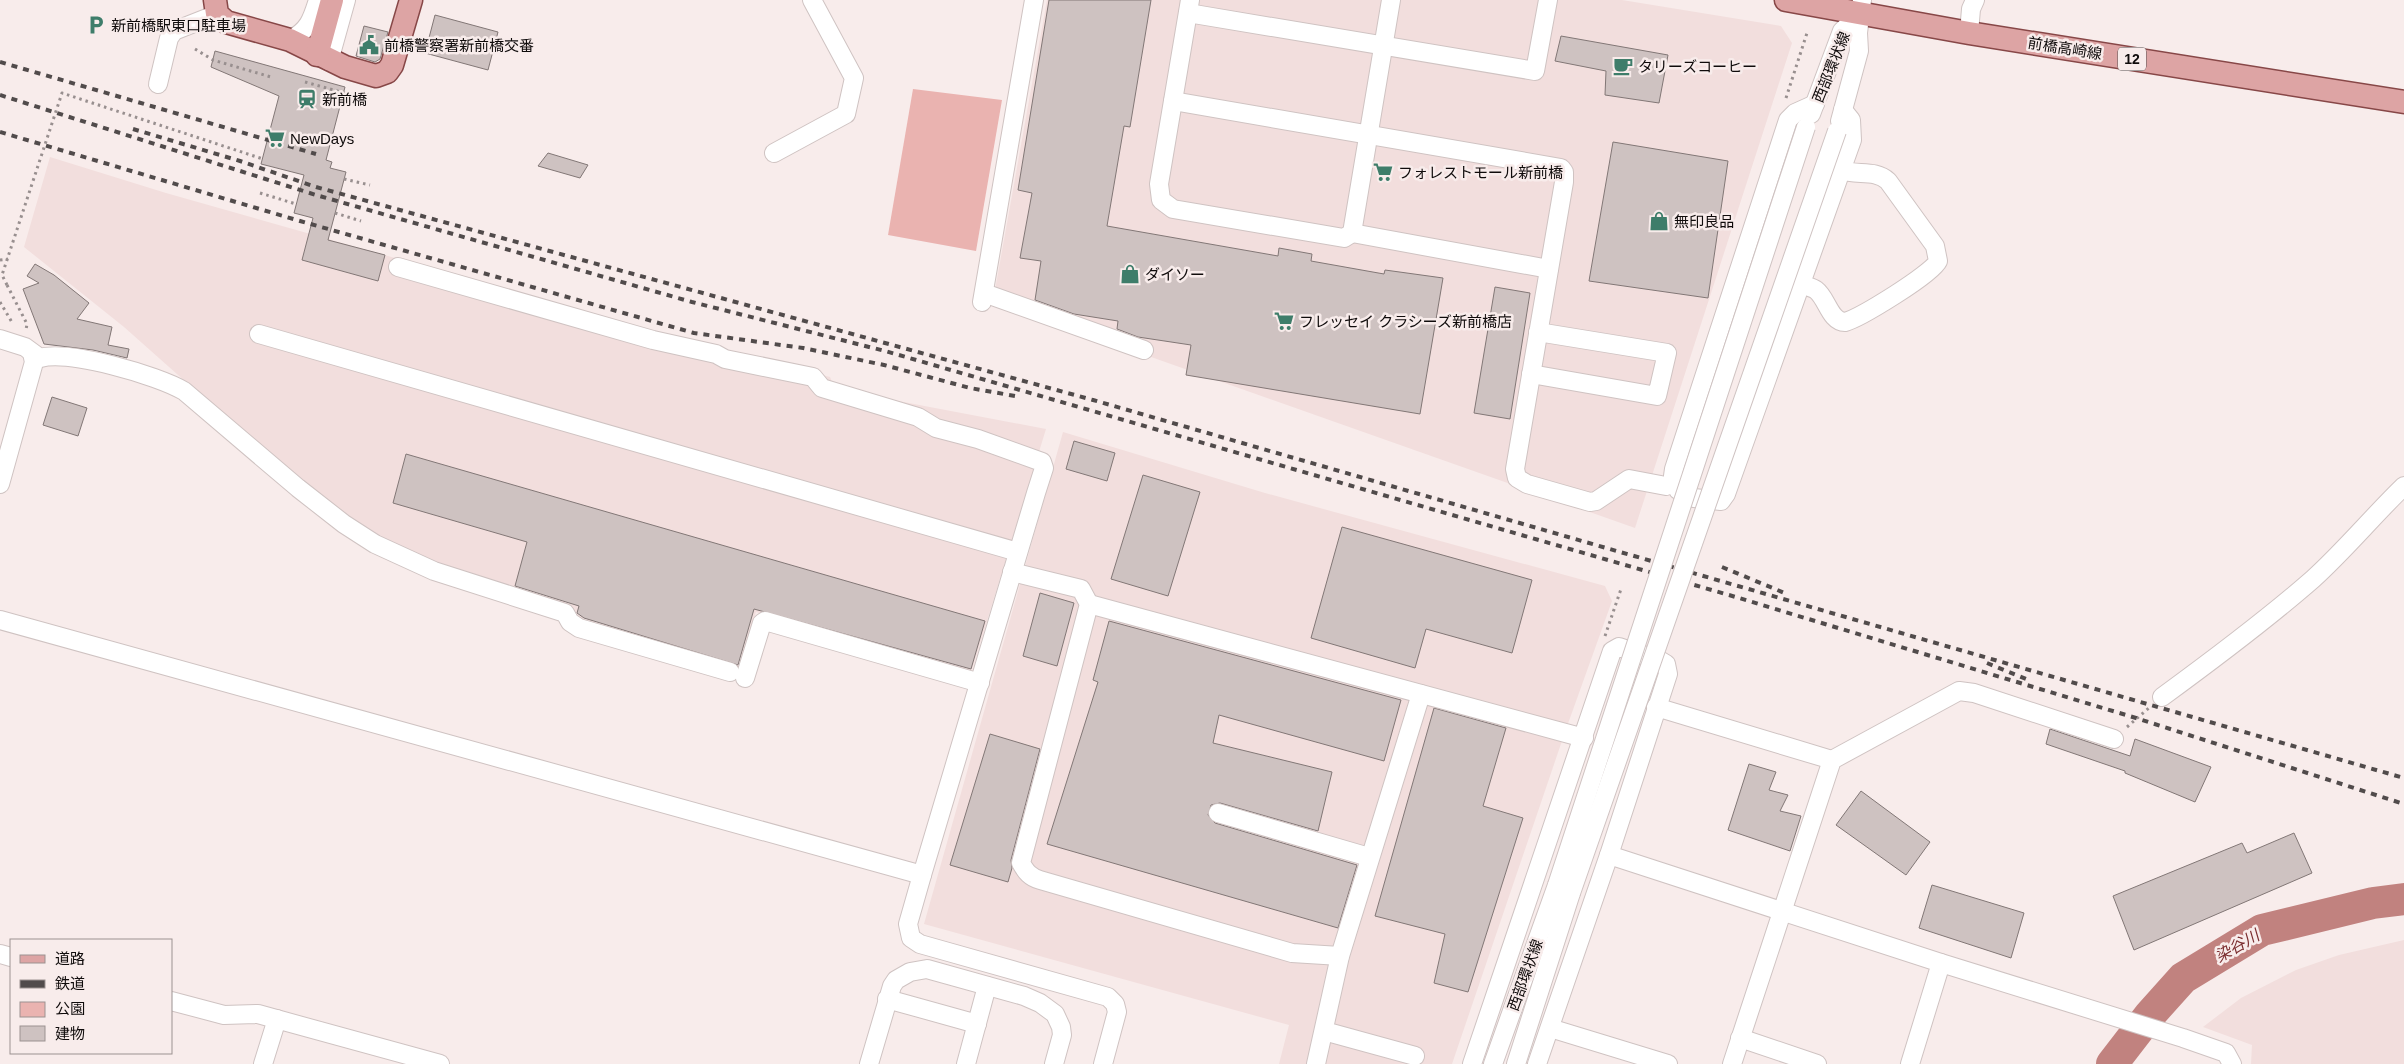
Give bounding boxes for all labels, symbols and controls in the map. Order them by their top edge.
parking icon: 新前橋駅東口駐車場 [85,14,107,36]
place label: 新前橋駅東口駐車場 [111,17,246,34]
street label: 西部環状線 [1809,29,1853,105]
public building icon: 前橋警察署新前橋交番 [358,34,380,56]
street label: 前橋高崎線 [2027,34,2103,62]
place label: 前橋警察署新前橋交番 [384,37,534,54]
road number: 12 [2118,48,2146,70]
cafe icon: タリーズコーヒー [1612,55,1634,77]
place label: タリーズコーヒー [1638,58,1757,75]
station icon: 新前橋 [296,88,318,110]
place label: 新前橋 [322,91,367,108]
supermarket icon: NewDays [264,127,286,149]
place label: NewDays [290,130,354,147]
supermarket icon: フォレストモール新前橋 [1372,161,1394,183]
place label: フォレストモール新前橋 [1398,164,1563,181]
shop icon: 無印良品 [1648,210,1670,232]
place label: 無印良品 [1674,213,1734,230]
shop icon: ダイソー [1119,263,1141,285]
place label: ダイソー [1145,266,1205,283]
supermarket icon: フレッセイ クラシーズ新前橋店 [1273,310,1295,332]
place label: フレッセイ クラシーズ新前橋店 [1299,313,1512,330]
water label: 染谷川 [2212,926,2264,965]
street label: 西部環状線 [1504,937,1546,1013]
legend [10,939,172,1054]
text: 道路 [55,950,85,967]
text: 鉄道 [55,975,85,992]
text: 公園 [55,1000,85,1017]
text: 建物 [55,1025,85,1042]

